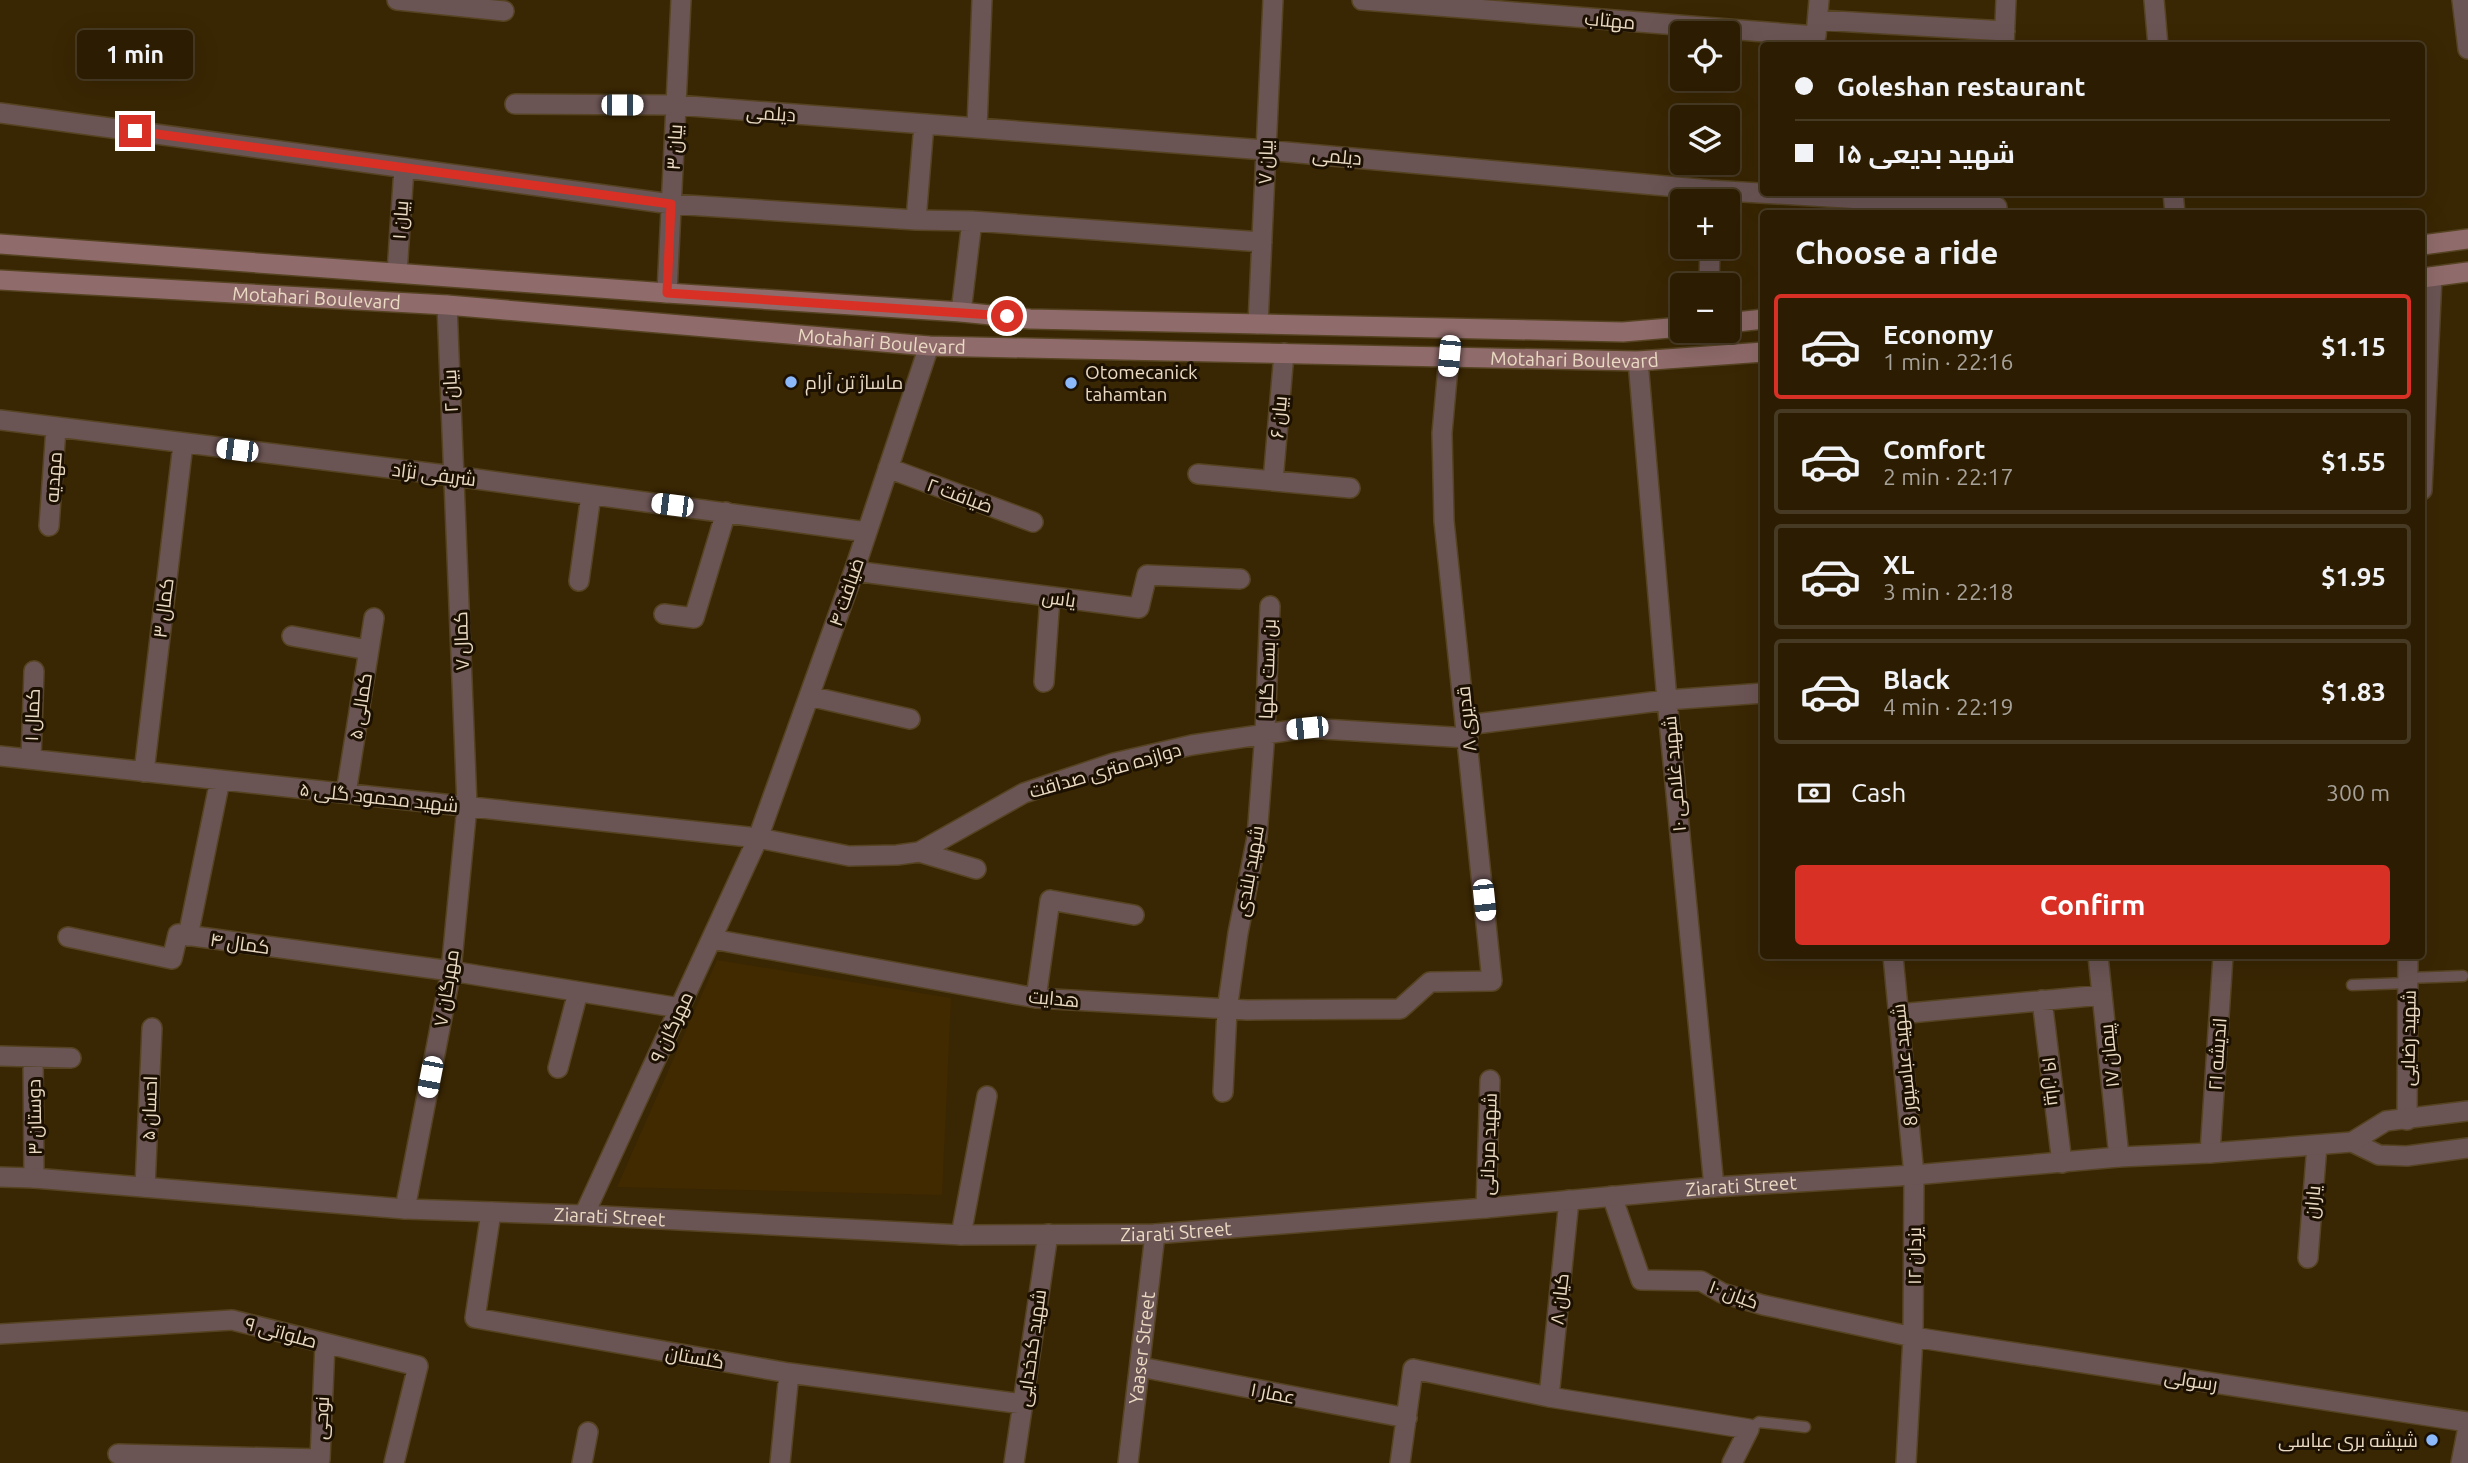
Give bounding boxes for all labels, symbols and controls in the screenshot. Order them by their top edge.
street label: مهتاب [1584,7,1636,34]
map controls [1670,21,1740,343]
button: locate [1670,21,1740,91]
callout: 1 min [77,30,193,78]
text: 1 min [106,42,164,67]
text: Goleshan restaurant [1837,72,2085,101]
car [602,95,644,116]
street label: دیلمی [745,100,797,127]
button: layers [1670,105,1740,175]
route end [119,115,151,147]
street label: بیان ۳ [662,123,687,171]
street label: بیان ۷ [1253,139,1278,185]
text: شهید بدیعی ۱۵ [1837,139,2015,168]
street label: دیلمی [1311,143,1363,170]
button: + [1670,189,1740,259]
street label: بیان ۱ [388,200,413,240]
text: Choose a ride [1795,234,1998,270]
button: − [1670,273,1740,343]
street label: Motahari Boulevard [232,282,401,313]
route start [991,300,1023,332]
icon: car [1799,315,1862,378]
text: Economy [1883,320,1993,349]
street label: Motahari Boulevard [797,324,966,358]
text: $1.15 [2321,332,2386,361]
car [1437,334,1462,378]
street label: Motahari Boulevard [1490,347,1659,372]
text: 1 min · 22:16 [1883,349,2014,374]
place label: Otomecanick tahamtan [1085,361,1198,405]
street label: بیان ۲ [438,369,463,413]
place label: ماساژ تن آرام [805,371,903,396]
marker: ماساژ تن آرام [783,374,799,390]
marker: Otomecanick tahamtan [1063,375,1079,391]
street label: بیان ۶ [1265,395,1292,439]
icon: car [1799,430,1862,493]
text: Comfort [1883,435,1986,464]
car [215,437,260,463]
text: $1.55 [2321,447,2386,476]
street label: مهدیه [40,451,67,503]
street label: شریفی نژاد [391,458,477,491]
text: 2 min · 22:17 [1883,464,2014,489]
street label: ضیافت ۲ [924,473,996,517]
car [650,492,695,518]
icon: car [1799,545,1862,608]
text: XL [1883,550,1914,579]
street label: ضیافت ۴ [824,555,868,629]
text: $1.95 [2321,562,2386,591]
street label: کمال ۳ [148,577,179,639]
text: 3 min · 22:18 [1883,579,2014,604]
street label: یاس [1041,585,1077,612]
street label: کمال ۷ [449,611,474,671]
street label: بن بست گلها [1254,618,1281,720]
icon: car [1799,660,1862,723]
text: Black [1883,665,1950,694]
street label: کمالی ۵ [344,671,377,741]
text: $1.83 [2321,677,2386,706]
street label: قدیری ۸ [1452,685,1481,753]
street label: کمال ۱ [20,688,45,742]
text: 4 min · 22:19 [1883,694,2014,719]
car [1286,715,1329,741]
street label: شهید غلامی ۱۰ [1658,715,1691,833]
street label: دوازده متری صداقت [1026,738,1184,803]
icon: cash [1795,774,1833,812]
street label: شهید محمود گلی ۵ [298,778,459,817]
text: Cash [1851,778,1906,807]
text: 300 m [2326,780,2390,805]
street label: شهید بلندی [1230,824,1269,918]
button: Confirm [1795,865,2390,945]
car [1472,878,1497,922]
street label: کمال ۴ [209,928,271,959]
street label: مهرگان ۷ [429,948,464,1028]
street label: هدایت [1028,985,1080,1011]
street label: مهرگان ۹ [645,988,698,1066]
street label: شهید رضایی [2396,990,2421,1086]
street label: شهید عباسپور 8 [1887,1003,1922,1127]
street label: اندیشه ۲۱ [2203,1017,2231,1091]
street label: پیمان ۱۷ [2095,1023,2125,1089]
car [416,1054,445,1100]
street label: بیان ۱۹ [2037,1055,2066,1107]
street label: احسان ۵ [137,1075,162,1141]
street label: دوستان ۳ [22,1079,47,1155]
street label: شهید مردانی [1475,1092,1502,1196]
street label: Ziarati Street [1684,1171,1798,1201]
street label: یاران [2300,1184,2325,1220]
street label: Ziarati Street [553,1203,667,1230]
street label: Ziarati Street [1120,1217,1233,1245]
street label: یزدان ۱۲ [1903,1227,1926,1285]
street label: کیان ۸ [1545,1272,1574,1326]
street label: کیان ۱۰ [1706,1275,1762,1314]
street label: شهید کدخدایی [1012,1288,1051,1408]
street label: Yaaser Street [1124,1290,1159,1405]
street label: صلواتی ۹ [242,1312,319,1353]
street label: گلستان [664,1341,726,1374]
street label: رسولی [2163,1365,2219,1396]
street label: عمار ۱ [1249,1378,1297,1409]
street label: نوحی [309,1396,334,1440]
place label: شیشه بری عباسی [2278,1429,2418,1452]
marker: شیشه بری عباسی [2424,1432,2440,1448]

